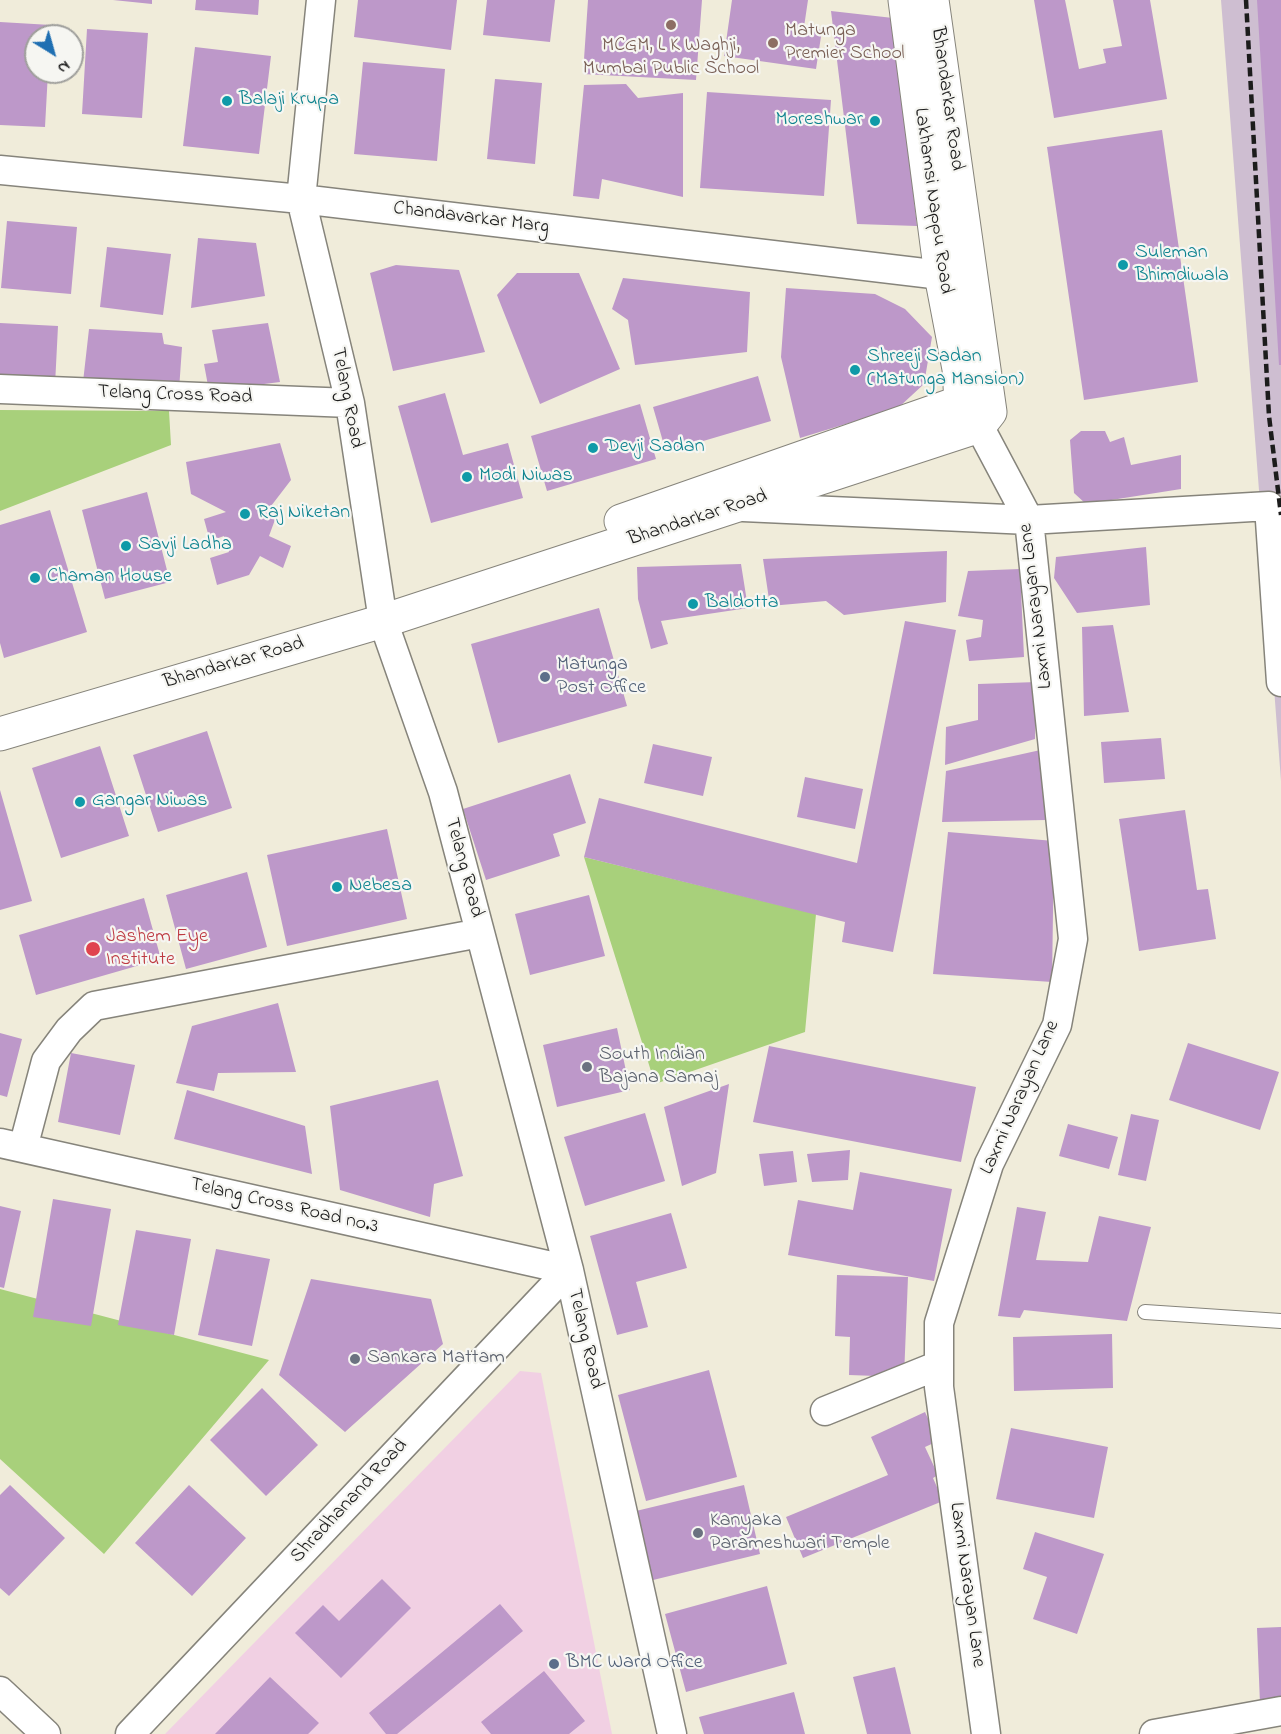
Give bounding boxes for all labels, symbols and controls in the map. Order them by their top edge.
marker: MCGM, L K Waghji, Mumbai Public School [664,18,678,32]
place label: Matunga Premier School [785,20,905,67]
north arrow [24,24,84,84]
street label: Bhandarkar Road [924,26,968,172]
place label: MCGM, L K Waghji, Mumbai Public School [583,35,759,82]
marker: Matunga Premier School [766,36,780,50]
text: N [52,54,75,80]
place label: Balaji Krupa [239,89,339,113]
marker: Balaji Krupa [220,94,234,108]
street label: Lakhamsi Nappu Road [907,106,957,296]
place label: Moreshwar [776,109,863,133]
marker: Moreshwar [868,114,882,128]
street label: Chandavarkar Marg [392,198,550,240]
place label: Suleman Bhimdiwala [1135,242,1229,289]
marker: Suleman Bhimdiwala [1116,258,1130,272]
street label: Telang Road [324,346,368,450]
place label: Shreeji Sadan (Matunga Mansion) [867,346,1024,393]
marker: Shreeji Sadan (Matunga Mansion) [848,363,862,377]
street label: Telang Cross Road [97,381,253,411]
place label: Devji Sadan [605,436,704,460]
marker: Devji Sadan [586,441,600,455]
place label: Modi Niwas [479,465,573,489]
marker: Modi Niwas [460,470,474,484]
street label: Bhandarkar Road [625,485,771,553]
place label: Raj Niketan [257,502,350,526]
marker: Raj Niketan [238,507,252,521]
street label: Laxmi Narayan Lane [1015,522,1059,690]
place label: Savji Ladha [138,534,232,558]
marker: Savji Ladha [119,539,133,553]
place label: Chaman House [47,566,172,590]
marker: Chaman House [28,571,42,585]
place label: Baldotta [705,592,778,616]
marker: Baldotta [686,597,700,611]
street label: Bhandarkar Road [161,632,307,696]
place label: Matunga Post Office [557,654,646,701]
marker: Matunga Post Office [538,670,552,684]
place label: Gangar Niwas [92,790,207,814]
marker: Gangar Niwas [73,795,87,809]
street label: Telang Road [438,816,488,920]
place label: Nebesa [349,875,412,899]
marker: Nebesa [330,880,344,894]
place label: Jashem Eye Institute [106,926,208,973]
marker: Jashem Eye Institute [84,940,102,958]
street label: Laxmi Narayan Lane [976,1017,1066,1179]
place label: South Indian Bajana Samaj [599,1044,718,1091]
marker: South Indian Bajana Samaj [580,1060,594,1074]
street label: Telang Cross Road no.3 [188,1174,380,1240]
street label: Telang Road [561,1287,607,1391]
place label: Sankara Mattam [367,1347,505,1371]
marker: Sankara Mattam [348,1352,362,1366]
street label: Shradhanand Road [286,1435,414,1569]
street label: Laxmi Narayan Lane [943,1501,989,1669]
place label: Kanyaka Parameshwari Temple [710,1510,890,1557]
marker: Kanyaka Parameshwari Temple [691,1526,705,1540]
place label: BMC Ward Office [566,1652,703,1676]
marker: BMC Ward Office [547,1657,561,1671]

